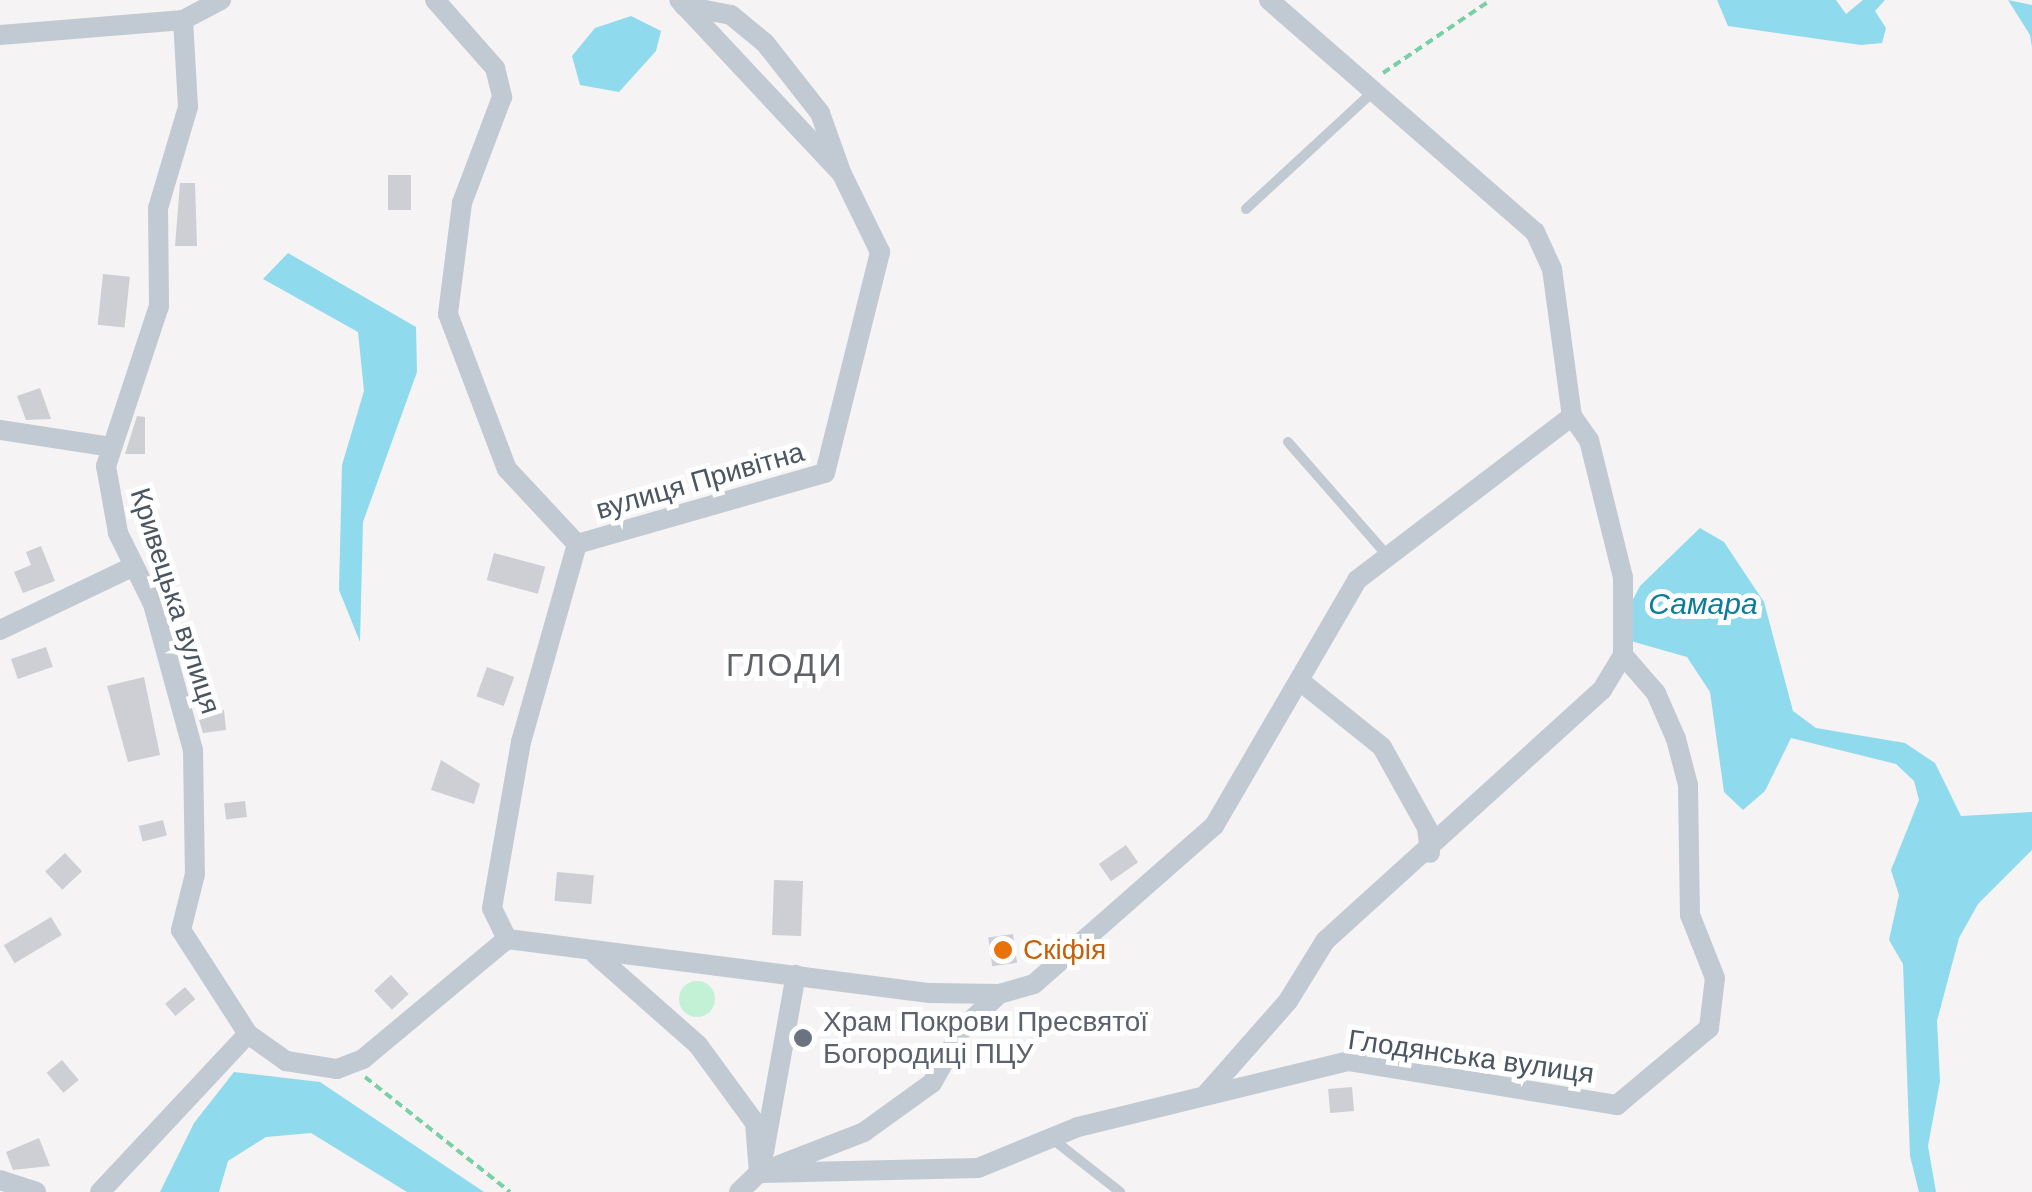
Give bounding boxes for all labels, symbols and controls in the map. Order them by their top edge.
street label: вулиця Привітна [592,435,808,527]
street label: Кривецька вулиця [123,484,227,718]
water label: Самара [1648,586,1758,622]
district label: ГЛОДИ [726,646,844,684]
place label: Скіфія [1023,933,1106,967]
marker: Скіфія [992,939,1014,961]
place label: Храм Покрови Пресвятої Богородиці ПЦУ [823,1005,1148,1071]
street label: Глодянська вулиця [1346,1023,1596,1091]
marker: Храм Покрови Пресвятої Богородиці ПЦУ [792,1027,814,1049]

